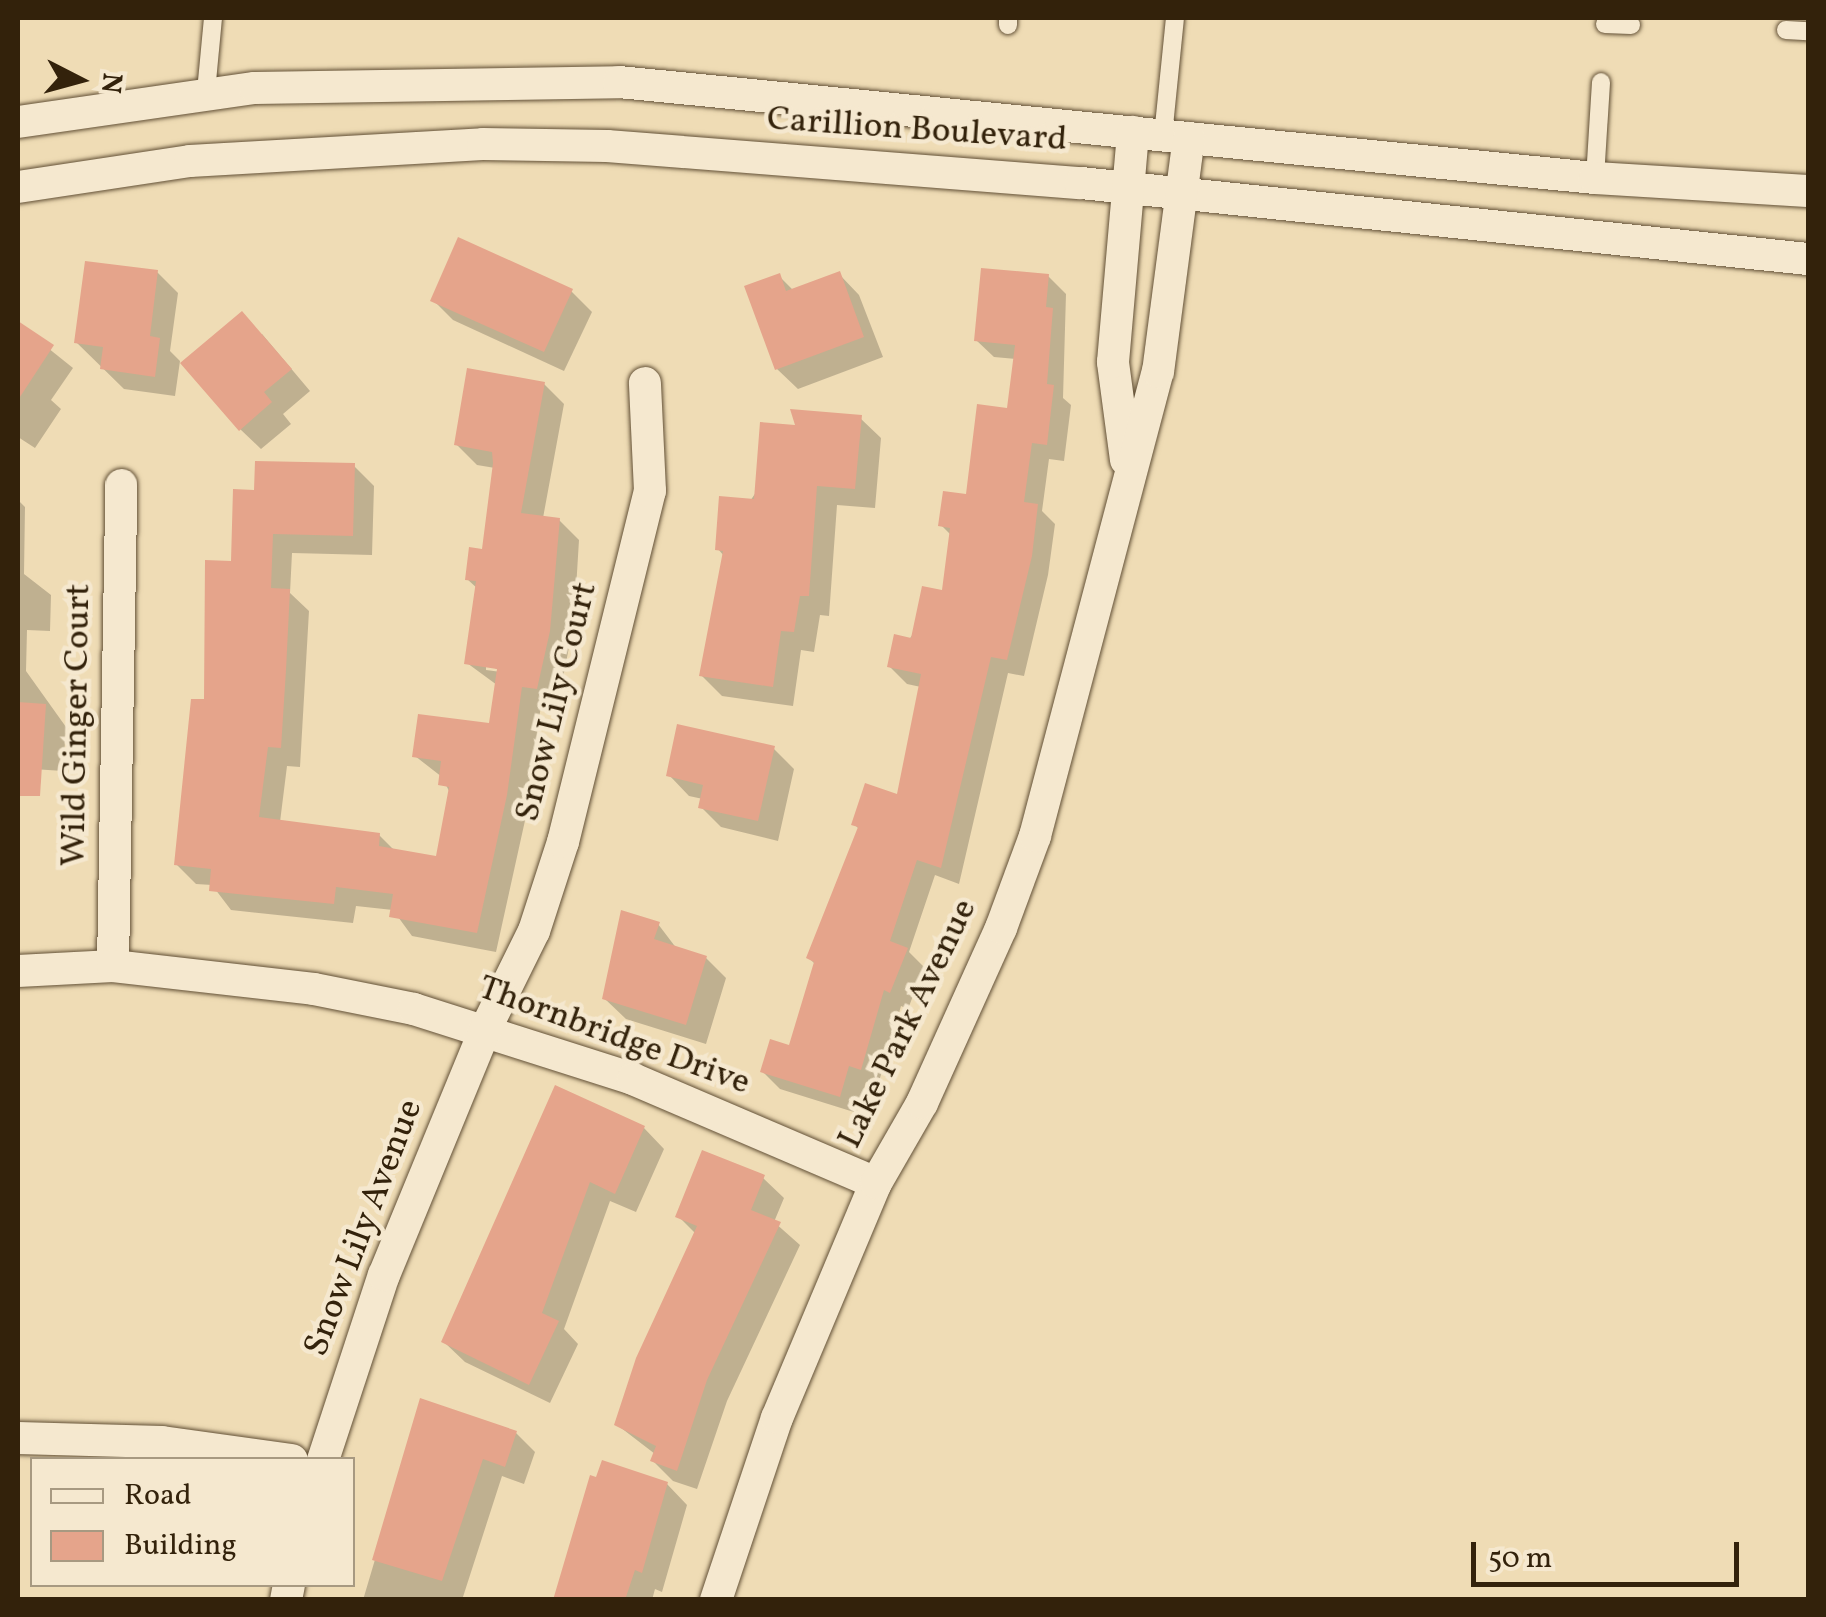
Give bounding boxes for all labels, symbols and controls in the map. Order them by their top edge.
north arrow [30,30,130,130]
text: N [90,71,131,95]
street label: Carillion Boulevard [766,99,1068,161]
street label: Snow Lily Court [507,577,607,827]
street label: Wild Ginger Court [54,583,100,867]
street label: Lake Park Avenue [829,892,987,1156]
street label: Thornbridge Drive [473,967,755,1105]
street label: Snow Lily Avenue [295,1093,433,1363]
legend [30,1457,355,1587]
text: Road [124,1475,192,1517]
scale bar [1476,1522,1744,1584]
text: Building [124,1525,237,1567]
text: 50 m [1488,1538,1552,1580]

